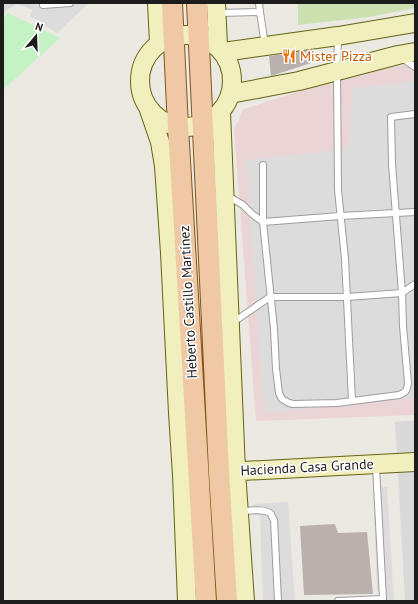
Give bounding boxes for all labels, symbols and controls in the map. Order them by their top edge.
north arrow [16,16,56,56]
text: N [34,19,45,34]
place label: Mister Pizza [300,47,372,65]
restaurant icon: Mister Pizza [281,48,297,64]
street label: Heberto Castillo Martínez [175,225,201,379]
street label: Hacienda Casa Grande [240,455,374,479]

